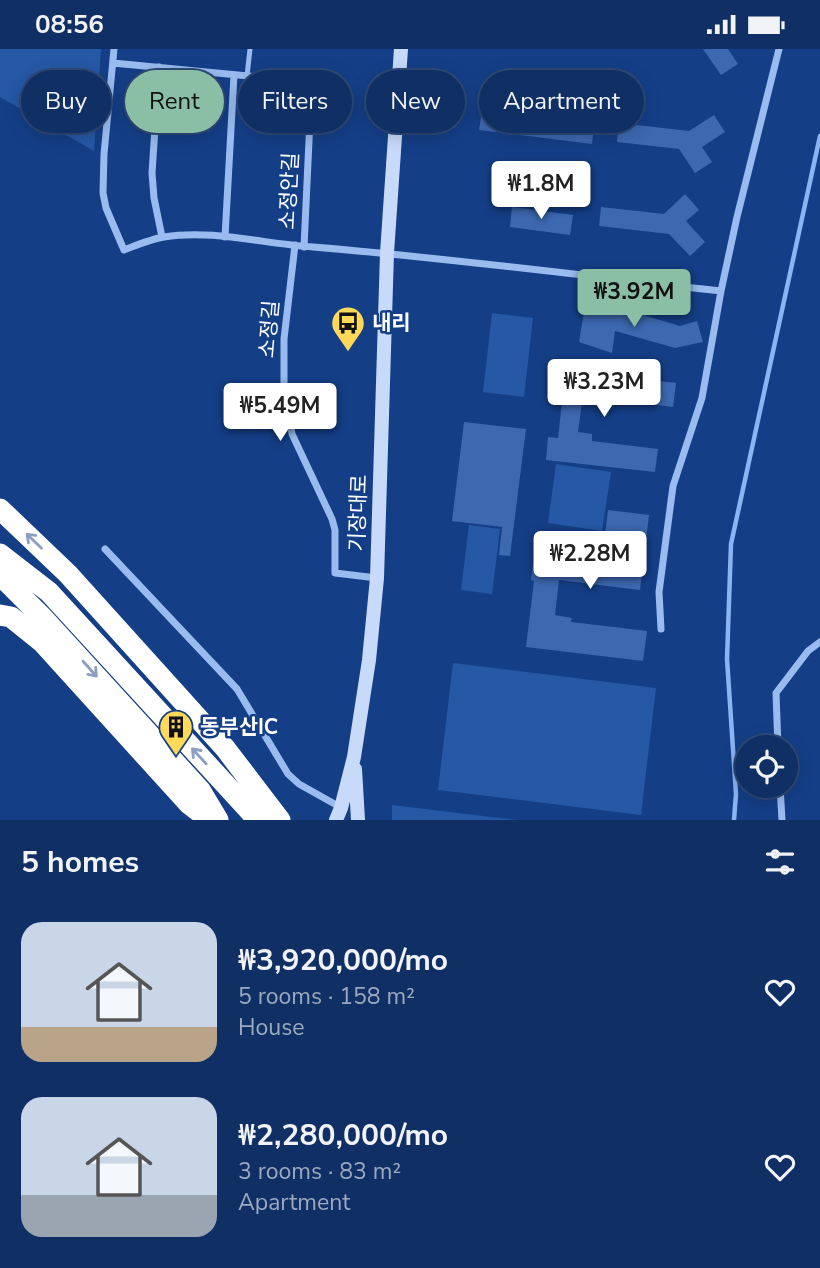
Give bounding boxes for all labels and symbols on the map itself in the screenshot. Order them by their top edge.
street label: 소정안길 [273,152,305,230]
pin: ₩1.8M [492,162,590,221]
pin: ₩3.92M [577,269,691,329]
street label: 소정길 [253,299,285,359]
bus stop icon: 내리 [329,304,367,353]
place label: 내리 [372,309,411,337]
pin: ₩3.23M [547,359,661,419]
pin: ₩5.49M [223,383,337,443]
street label: 기장대로 [343,474,373,552]
pin: ₩2.28M [533,531,647,591]
one-way arrow [26,533,43,550]
one-way arrow [82,660,98,678]
building icon: 동부산IC [157,708,195,757]
place label: 동부산IC [200,713,278,741]
one-way arrow [191,747,207,765]

